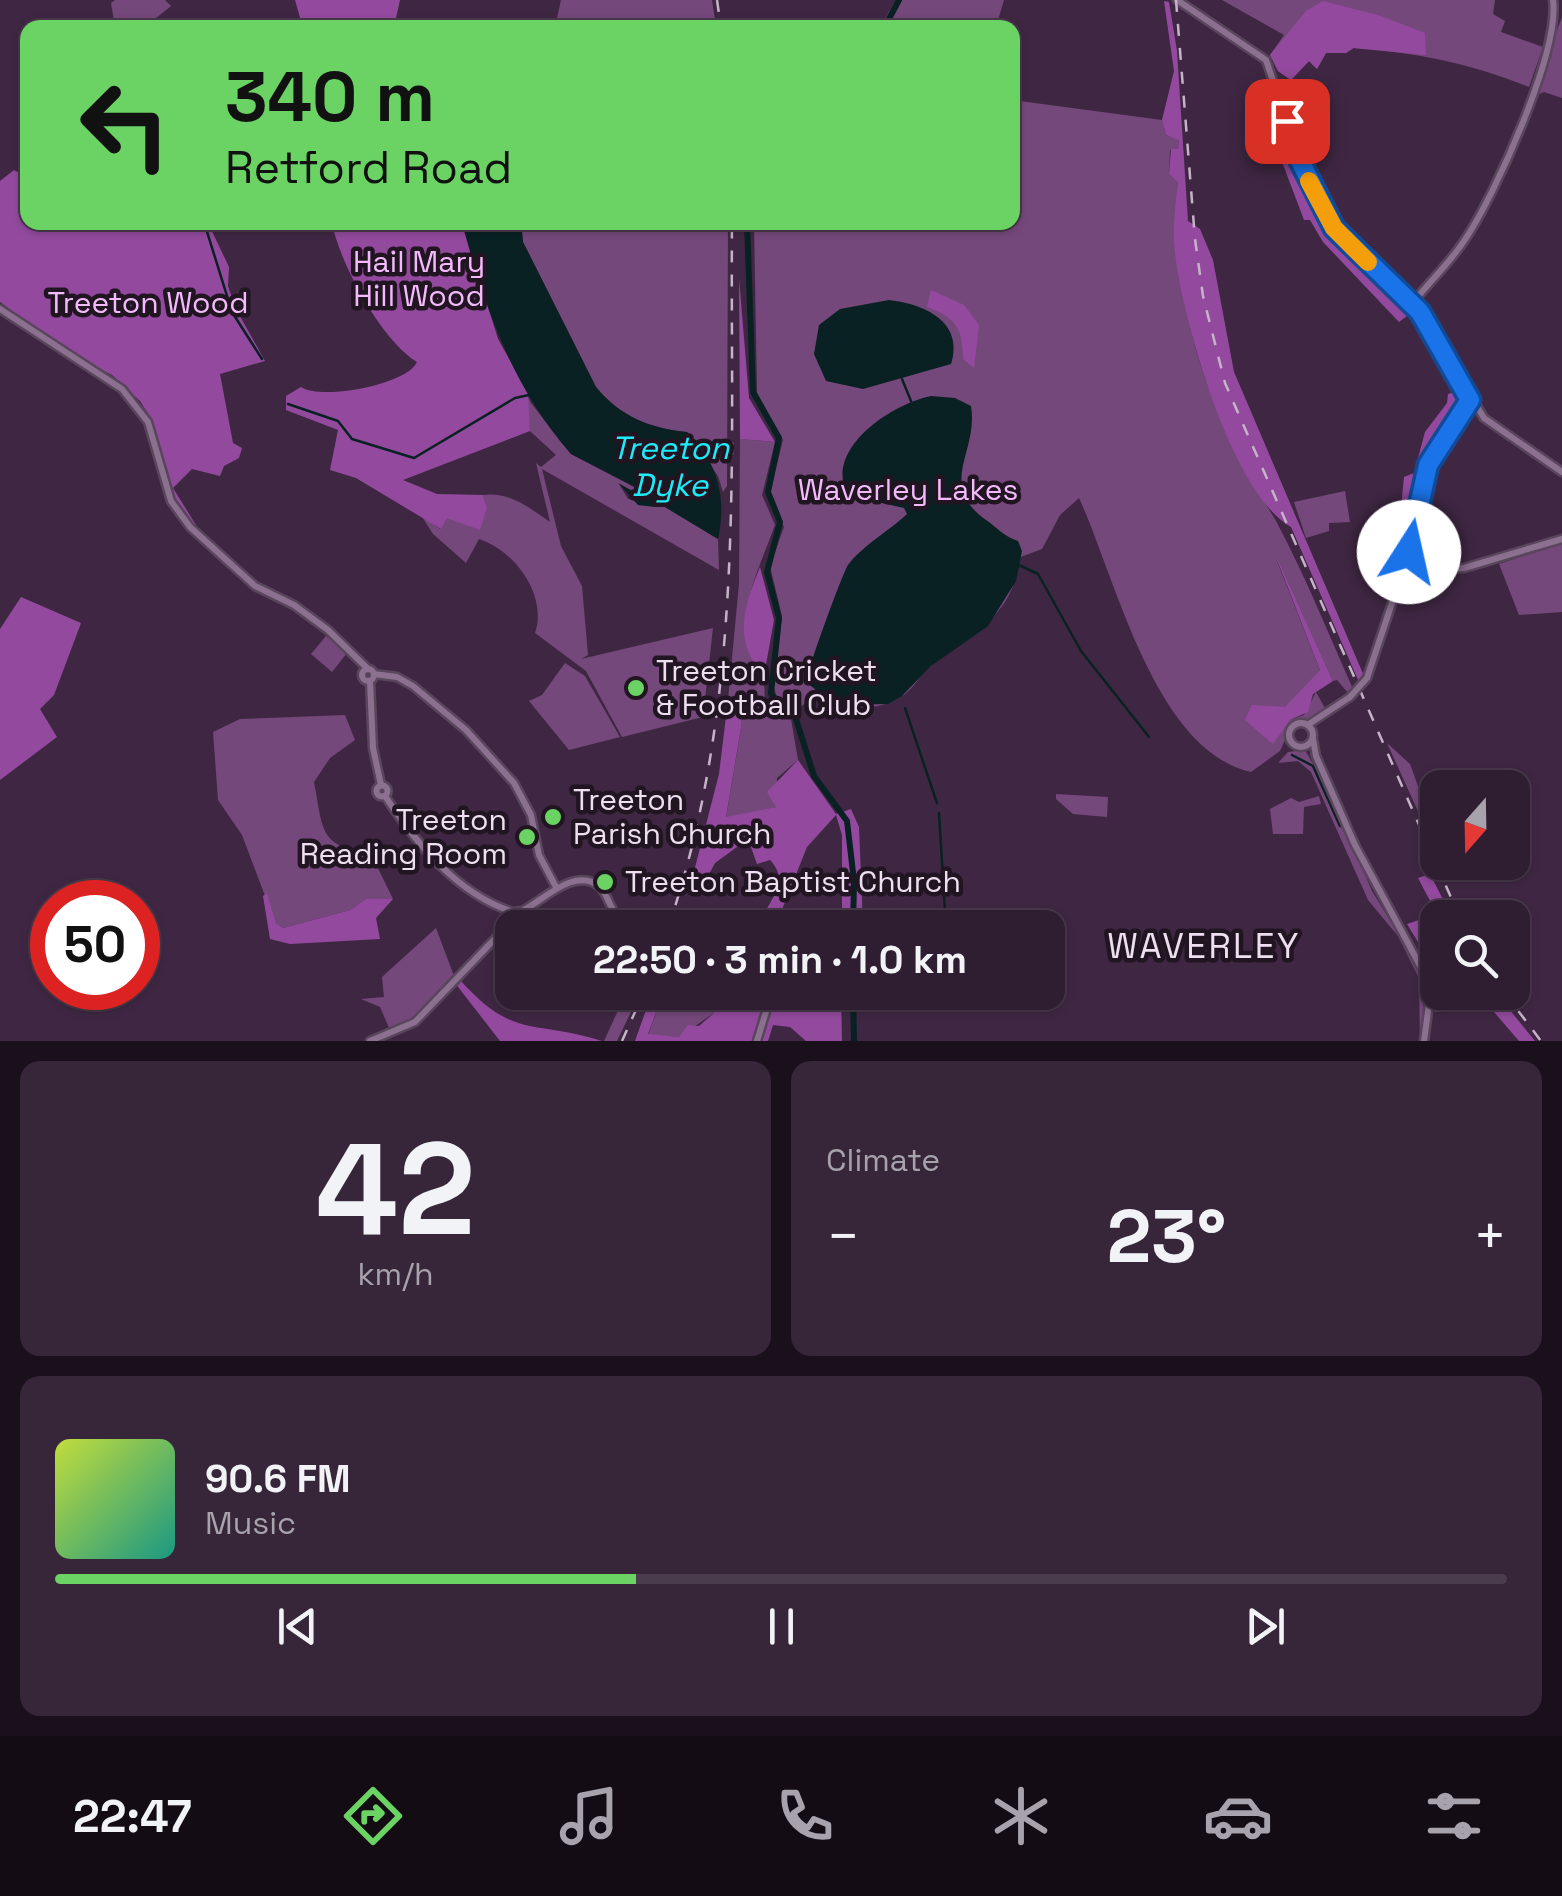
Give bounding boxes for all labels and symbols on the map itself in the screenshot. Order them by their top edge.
pin [1245,79,1330,164]
park label: Hail Mary Hill Wood [353,242,485,315]
park label: Treeton Wood [48,283,248,322]
water label: Treeton Dyke [611,428,731,505]
park label: Waverley Lakes [798,470,1018,509]
position arrow [1357,500,1461,604]
place label: Treeton Cricket & Football Club [656,651,877,724]
marker: Treeton Cricket & Football Club [625,677,647,699]
north arrow [1420,770,1530,880]
place label: Treeton Parish Church [573,780,771,853]
place label: Treeton Reading Room [300,800,507,873]
marker: Treeton Parish Church [542,806,564,828]
marker: Treeton Reading Room [516,826,538,848]
place label: Treeton Baptist Church [625,862,961,901]
marker: Treeton Baptist Church [594,871,616,893]
speed limit sign: 50 [30,880,160,1010]
district label: WAVERLEY [1107,924,1301,968]

